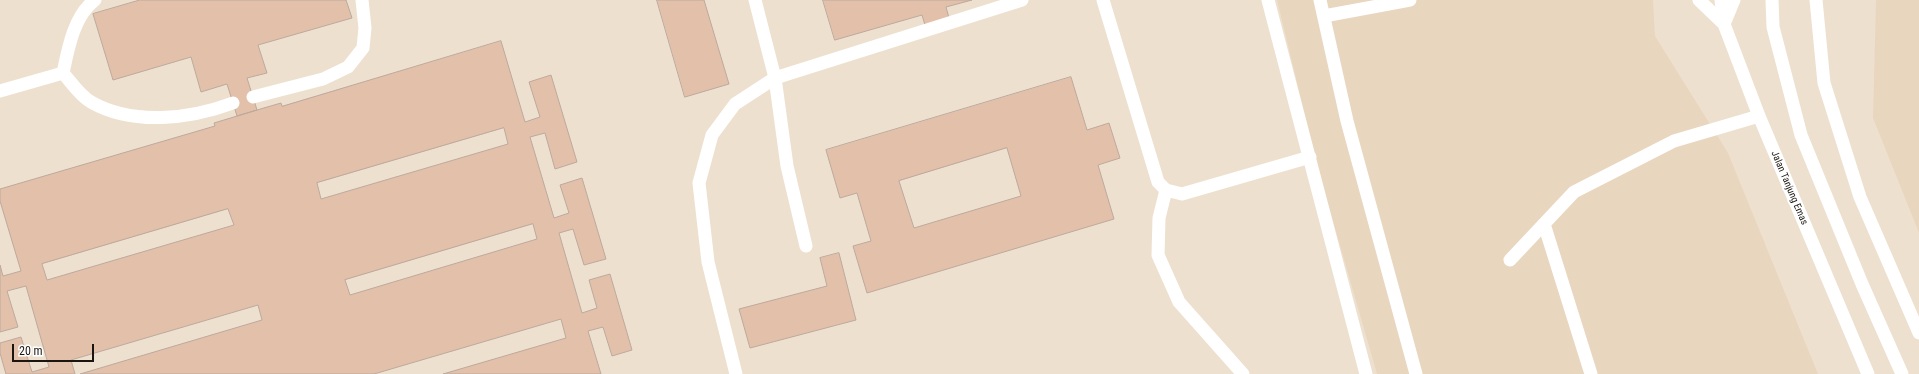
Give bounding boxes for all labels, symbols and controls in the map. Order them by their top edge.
street label: Jalan Tanjung Emas [1768,149,1810,227]
scale bar [14,336,96,362]
text: 20 m [19,344,43,358]

